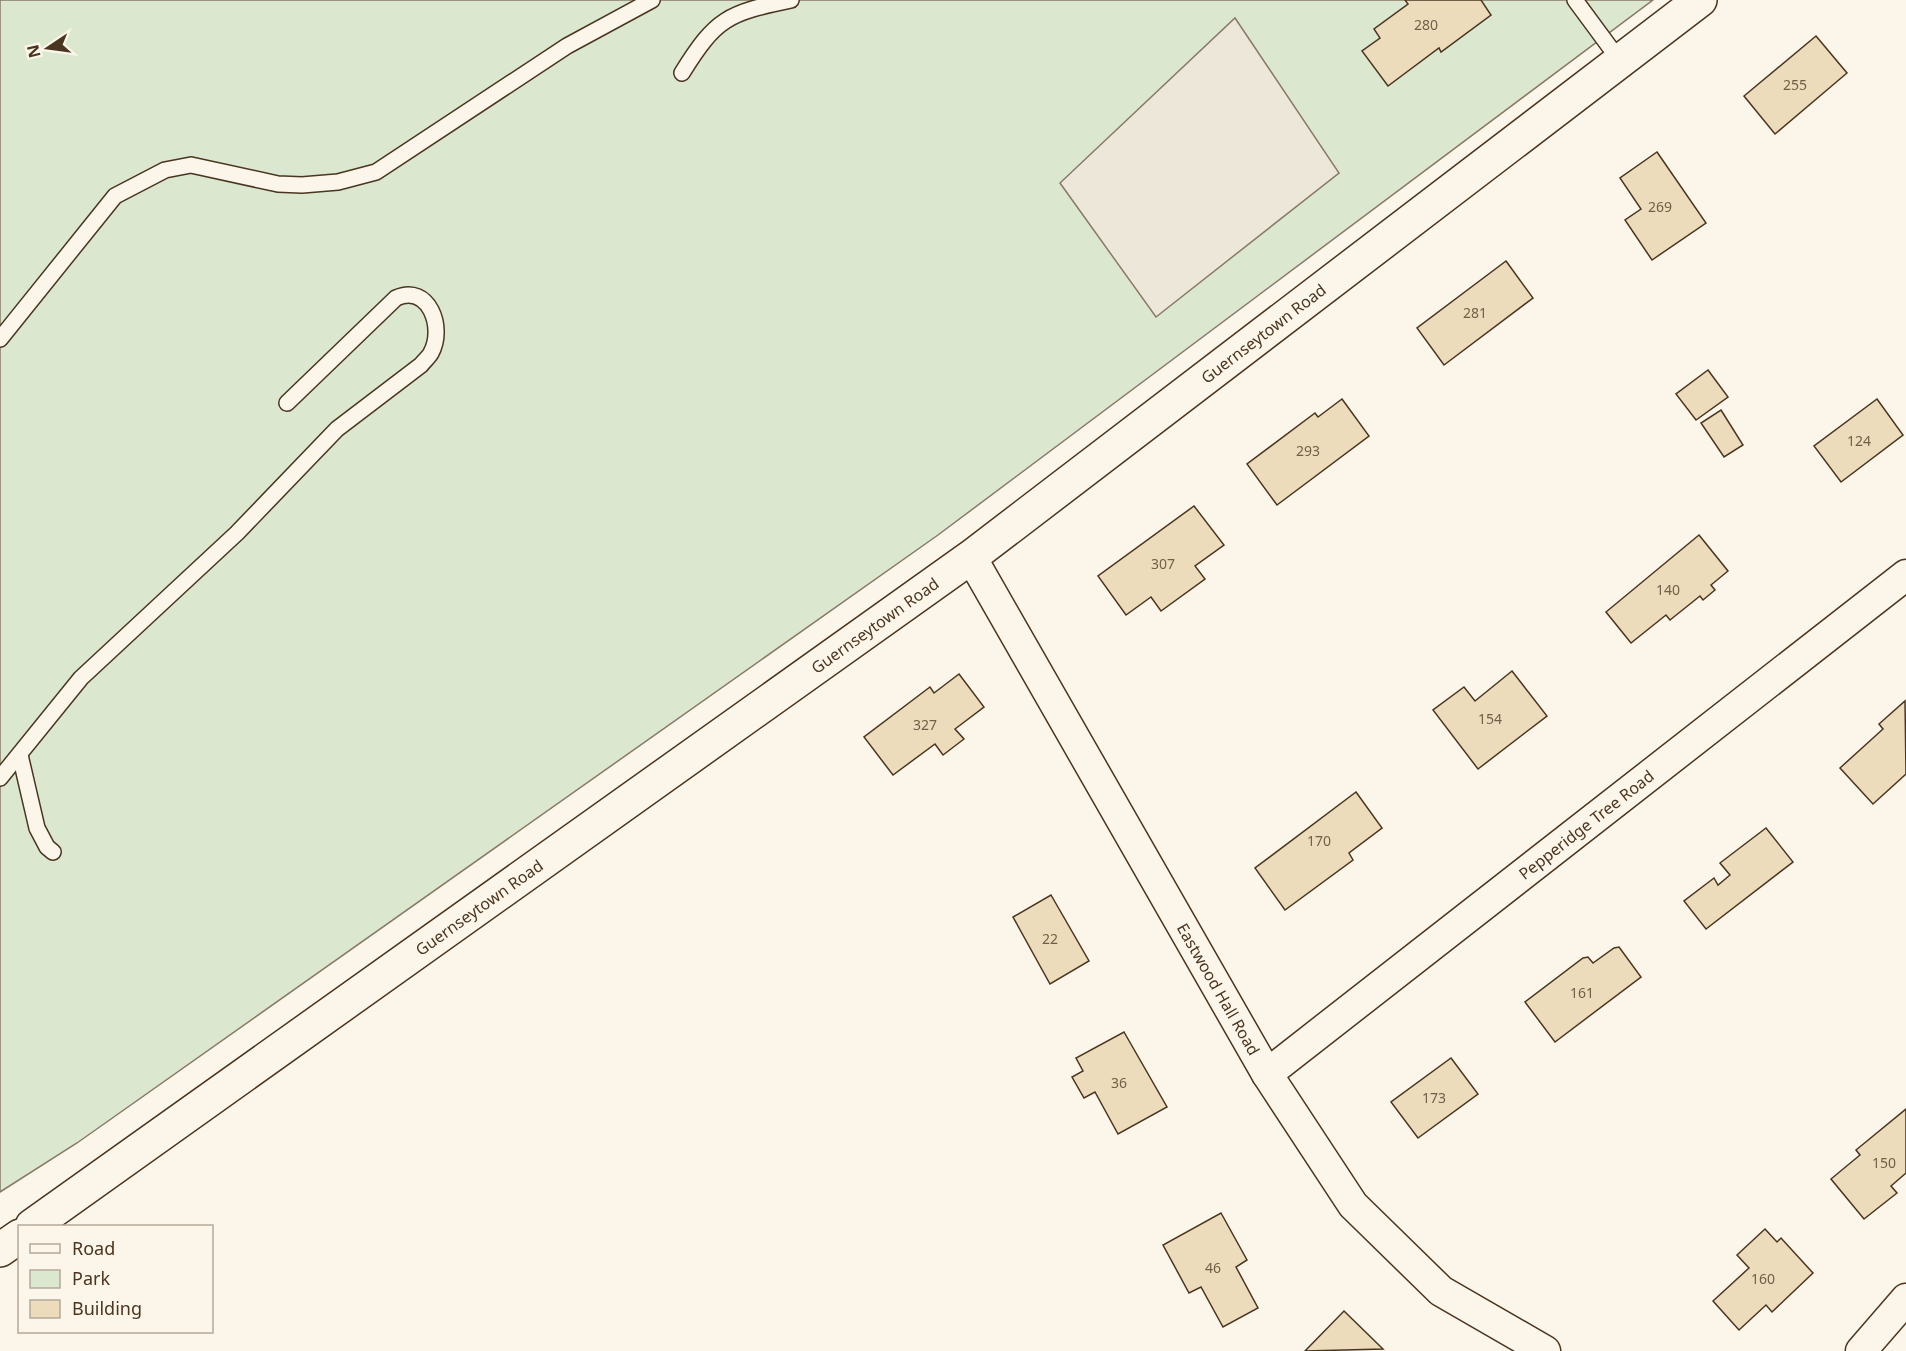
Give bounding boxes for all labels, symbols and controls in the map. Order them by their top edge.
house number: 280 [1414,15,1438,34]
north arrow [18,18,78,78]
text: N [21,43,46,60]
house number: 255 [1783,75,1807,94]
house number: 269 [1648,197,1672,216]
street label: Guernseytown Road [1196,279,1330,388]
house number: 281 [1463,303,1487,322]
house number: 124 [1847,431,1871,450]
house number: 293 [1296,441,1320,460]
house number: 307 [1151,554,1175,573]
street label: Guernseytown Road [807,572,943,678]
house number: 140 [1656,580,1680,599]
house number: 154 [1478,709,1502,728]
house number: 327 [913,715,937,734]
street label: Pepperidge Tree Road [1514,765,1658,885]
house number: 170 [1307,831,1331,850]
street label: Guernseytown Road [411,854,547,960]
street label: Eastwood Hall Road [1172,919,1265,1059]
house number: 22 [1042,929,1058,948]
house number: 161 [1570,983,1594,1002]
house number: 36 [1111,1073,1127,1092]
house number: 173 [1422,1088,1446,1107]
house number: 150 [1872,1153,1896,1172]
legend [18,1225,213,1333]
text: Road [72,1236,115,1260]
house number: 46 [1205,1258,1221,1277]
text: Park [72,1266,110,1290]
house number: 160 [1751,1269,1775,1288]
text: Building [72,1296,142,1320]

